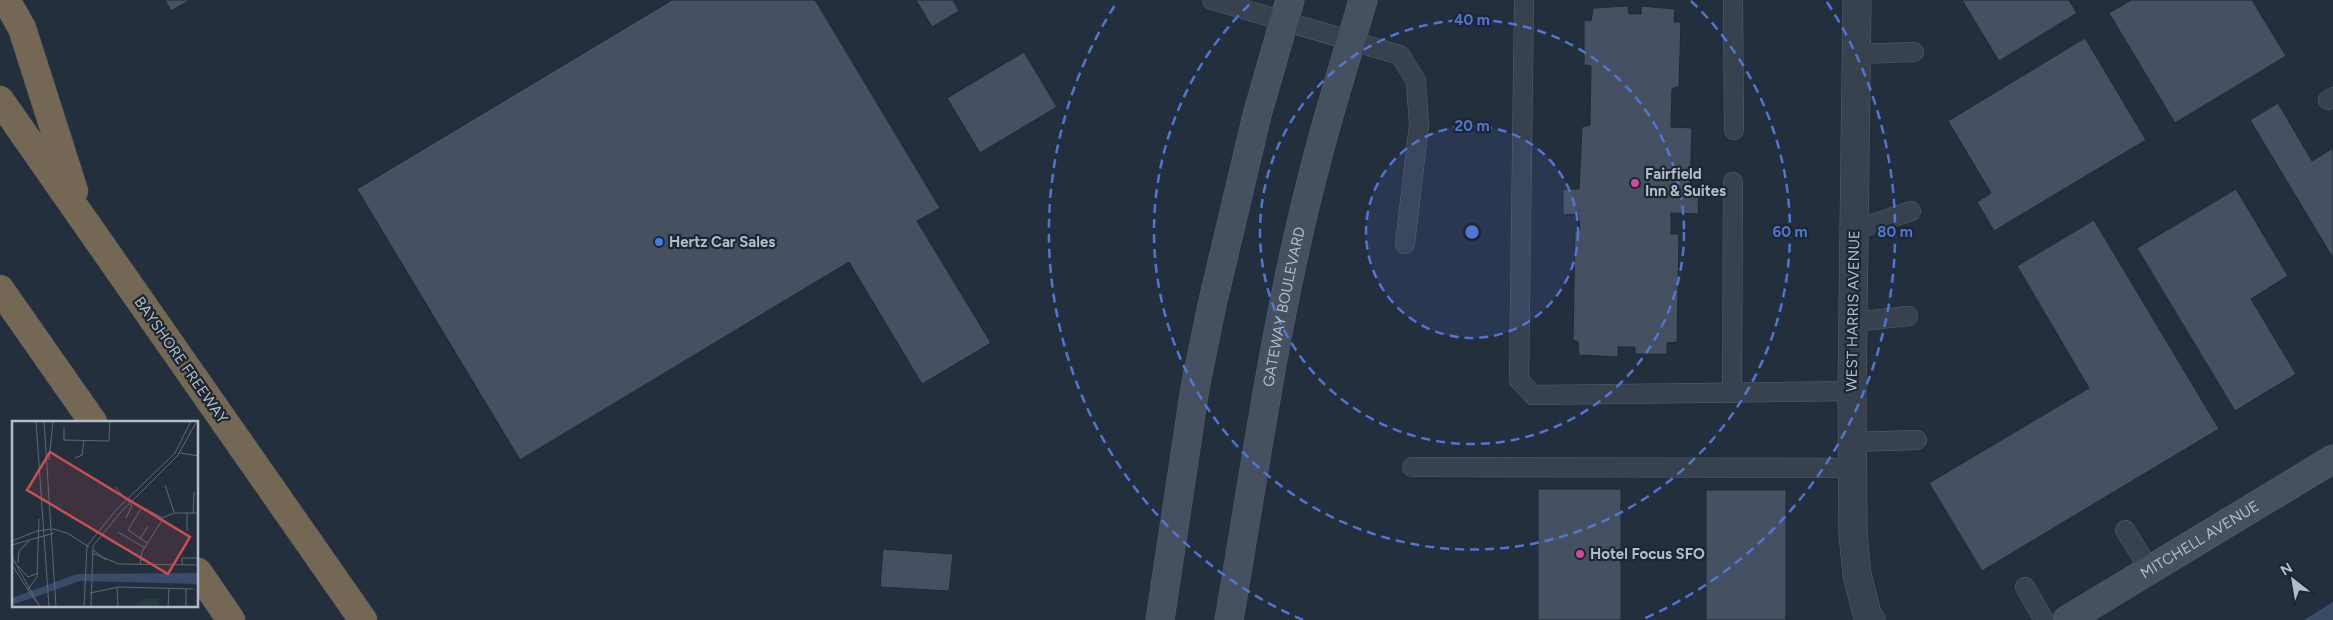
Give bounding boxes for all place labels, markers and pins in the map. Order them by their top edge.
place label: Fairfield Inn & Suites [1645,165,1726,200]
marker: Fairfield Inn & Suites [1629,177,1641,189]
centre of rings [1463,223,1481,241]
place label: Hertz Car Sales [669,233,775,251]
marker: Hertz Car Sales [653,236,665,248]
place label: Hotel Focus SFO [1590,545,1705,563]
marker: Hotel Focus SFO [1574,548,1586,560]

